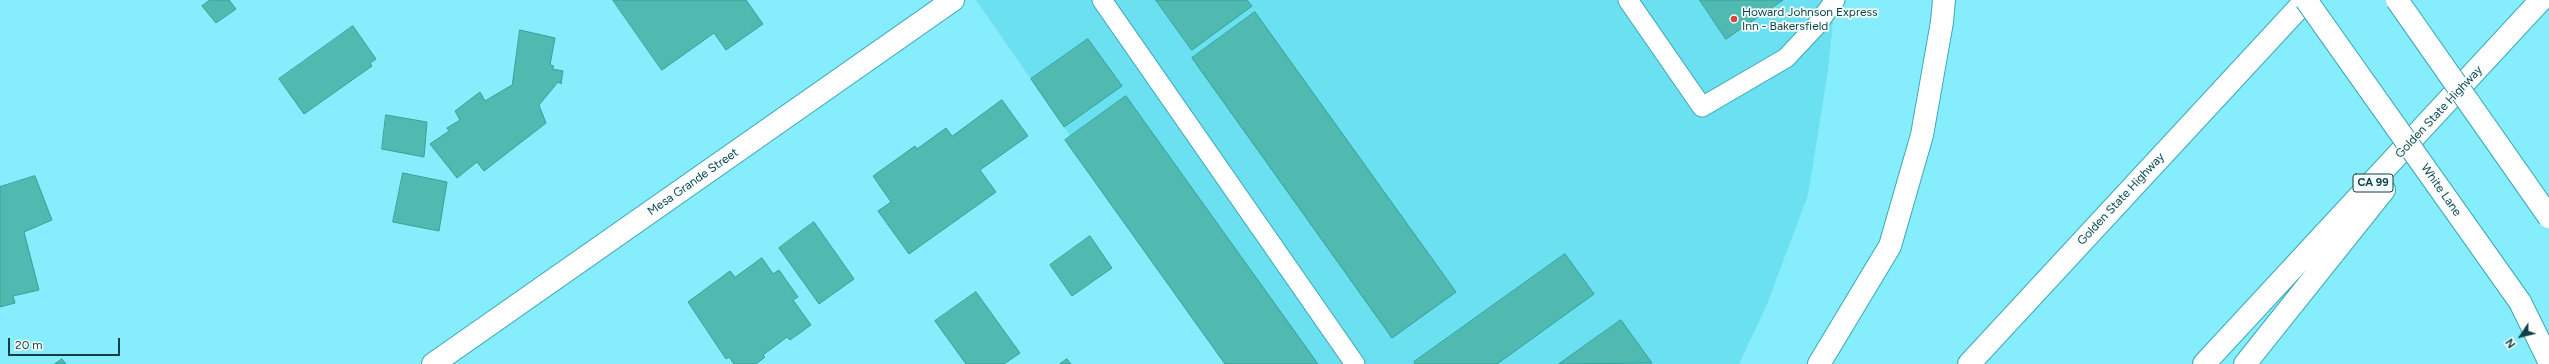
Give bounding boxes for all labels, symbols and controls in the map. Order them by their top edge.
place label: Howard Johnson Express Inn - Bakersfield [1742,5,1878,33]
marker: Howard Johnson Express Inn - Bakersfield [1729,14,1739,24]
street label: Golden State Highway [2392,63,2486,161]
street label: Mesa Grande Street [645,145,741,219]
street label: Golden State Highway [2074,150,2168,248]
street label: White Lane [2418,161,2464,219]
road number: CA 99 [2353,174,2393,192]
north arrow [2501,316,2541,356]
scale bar [10,330,122,356]
text: N [2503,336,2519,350]
text: 20 m [15,338,43,352]

